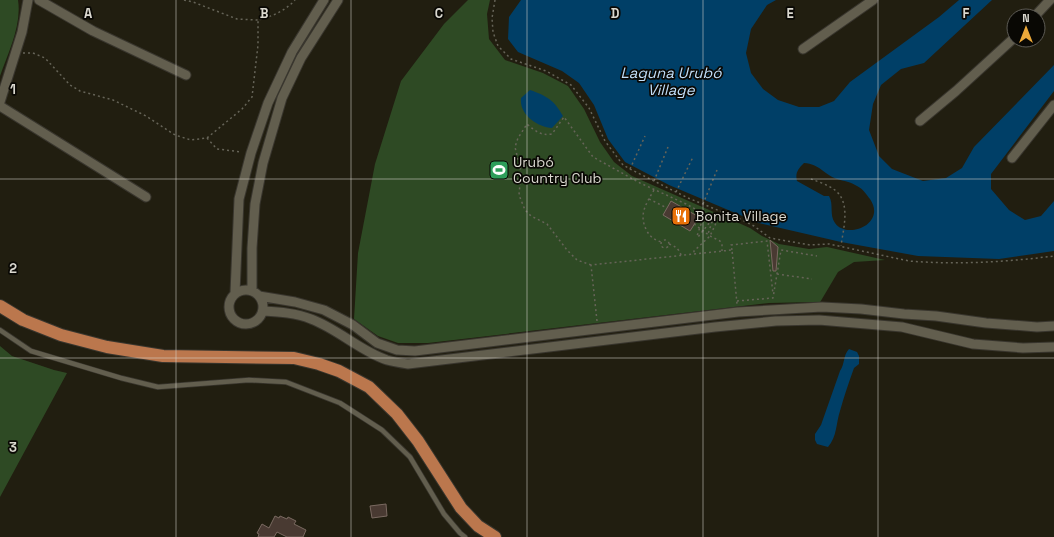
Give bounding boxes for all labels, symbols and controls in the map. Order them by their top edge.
text: A [84,5,93,22]
text: B [260,5,269,22]
text: C [435,5,443,22]
text: D [611,5,620,22]
text: E [786,5,794,22]
text: F [963,5,970,22]
north arrow [1006,8,1046,48]
text: N [1022,11,1030,25]
water label: Laguna Urubó Village [621,63,722,99]
text: 1 [10,81,16,98]
place label: Urubó Country Club [513,153,601,187]
sports icon: Urubó Country Club [488,159,510,181]
restaurant icon: Bonita Village [670,205,692,227]
place label: Bonita Village [695,207,787,225]
text: 2 [9,260,17,277]
text: 3 [9,439,17,456]

